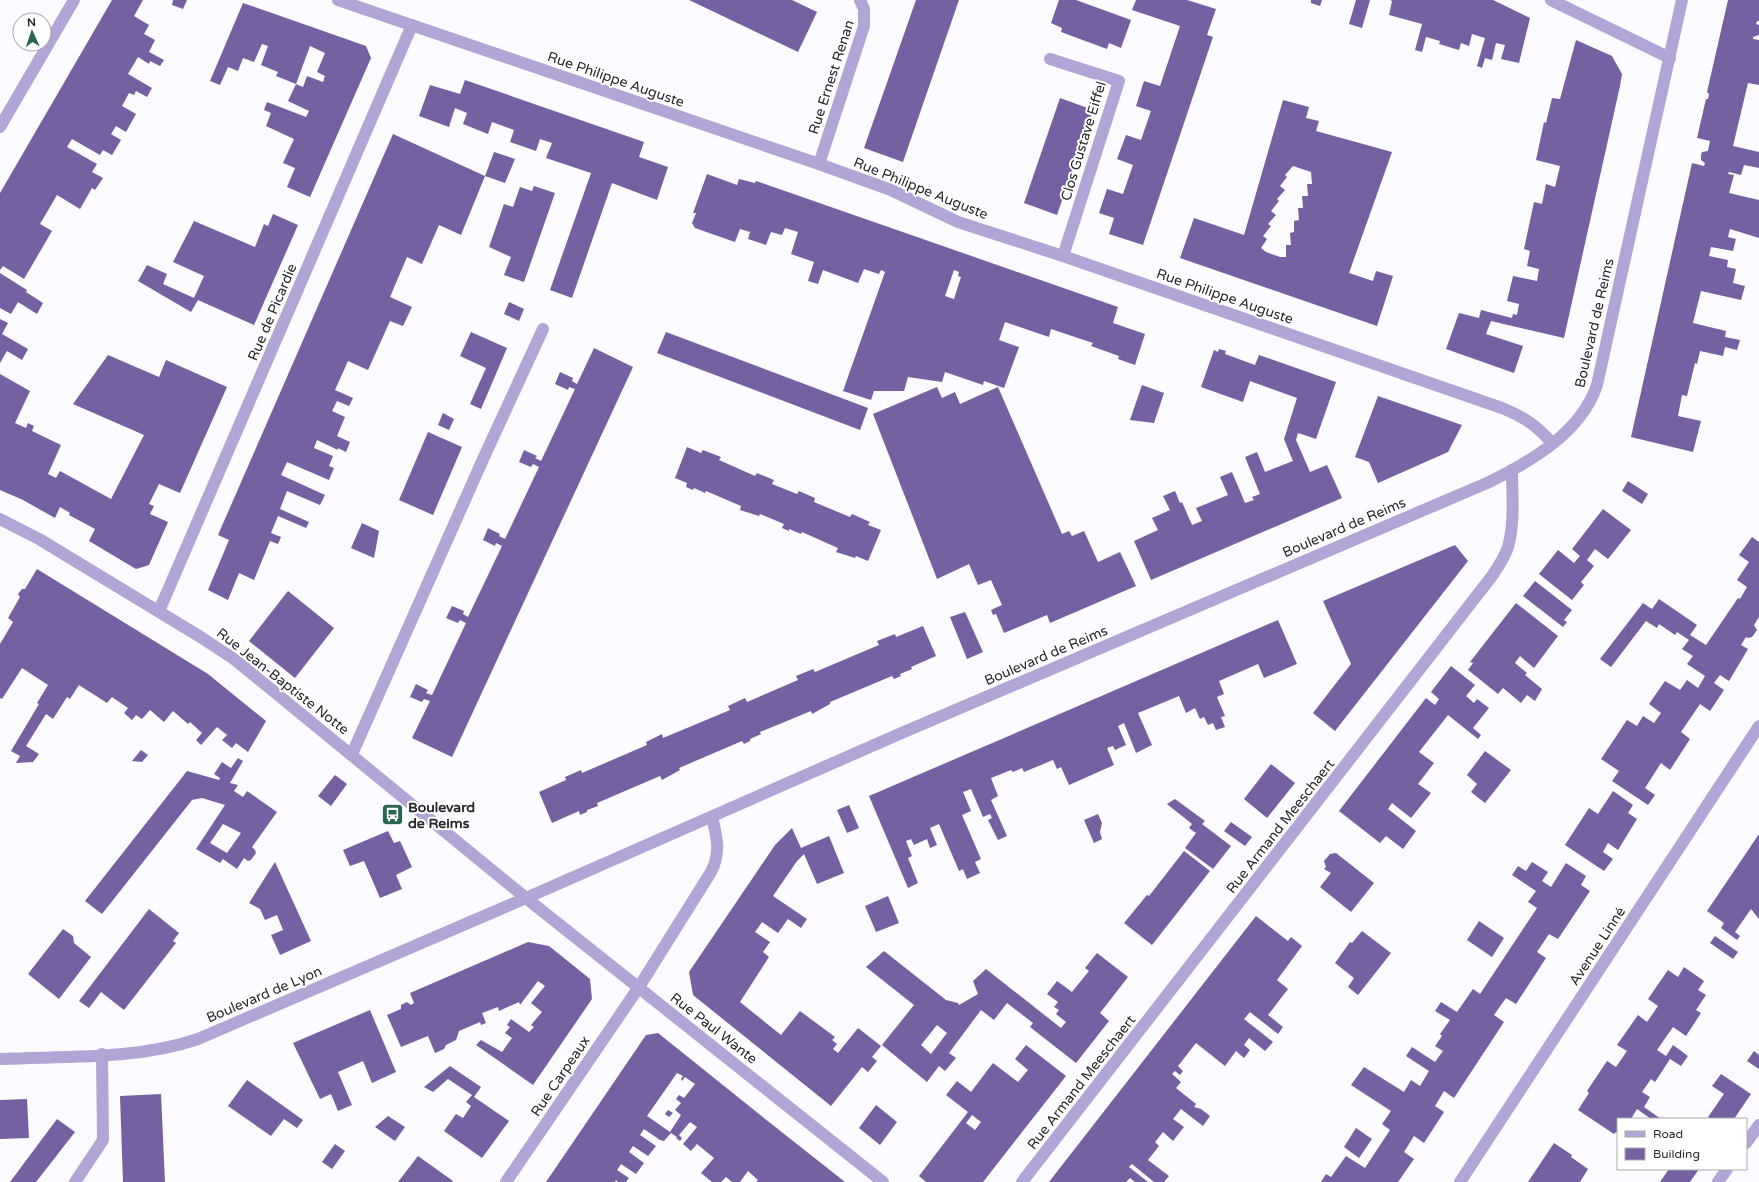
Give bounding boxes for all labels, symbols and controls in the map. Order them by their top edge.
north arrow [12,12,52,52]
text: N [27,16,36,29]
street label: Rue Ernest Renan [805,18,858,136]
street label: Rue Philippe Auguste [545,48,687,111]
street label: Clos Gustave Eiffel [1057,79,1110,203]
street label: Rue Philippe Auguste [851,154,991,223]
street label: Boulevard de Reims [1571,257,1618,389]
street label: Rue de Picardie [244,261,301,363]
street label: Rue Philippe Auguste [1154,265,1296,328]
street label: Boulevard de Reims [1280,494,1409,561]
street label: Boulevard de Reims [982,622,1111,689]
street label: Rue Jean-Baptiste Notte [213,624,352,738]
street label: Rue Armand Meeschaert [1223,755,1339,897]
place label: Boulevard de Reims [408,799,475,832]
bus stop icon: Boulevard de Reims [379,802,405,828]
street label: Avenue Linné [1566,904,1629,989]
street label: Boulevard de Lyon [204,962,324,1026]
street label: Rue Paul Wante [667,989,761,1068]
street label: Rue Armand Meeschaert [1024,1011,1140,1153]
street label: Rue Carpeaux [527,1033,594,1120]
legend [1617,1118,1747,1170]
text: Road [1653,1127,1683,1141]
text: Building [1653,1147,1700,1161]

